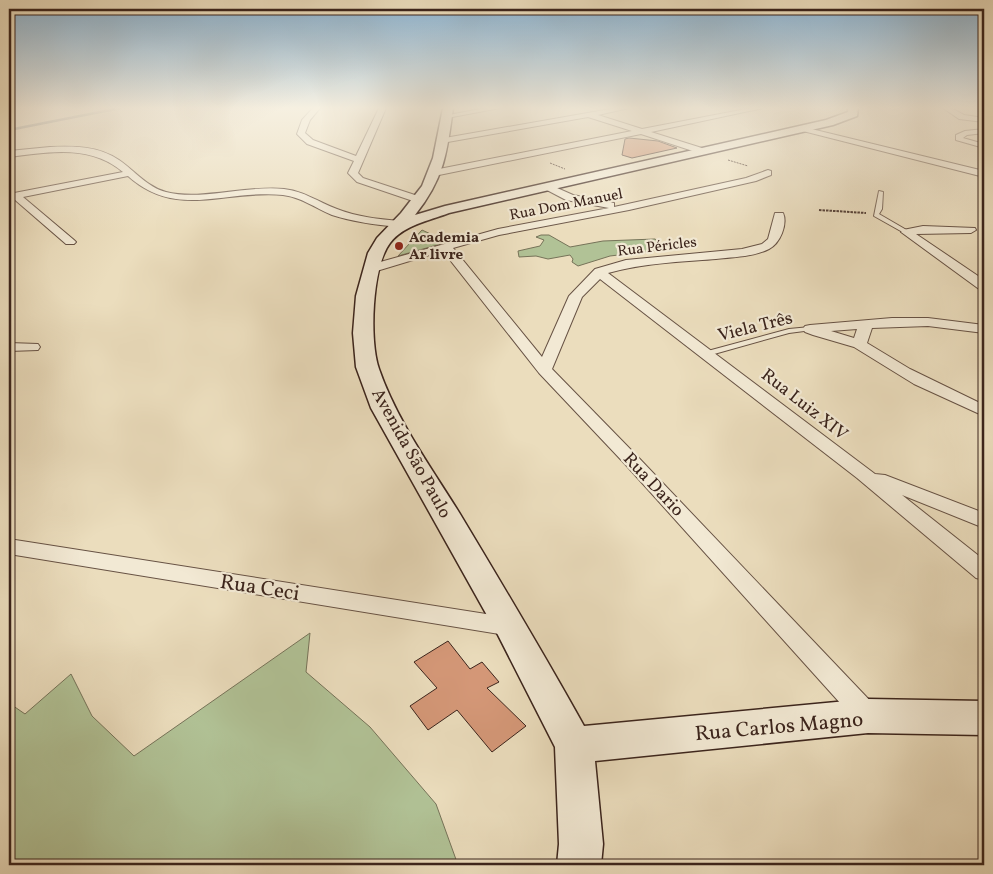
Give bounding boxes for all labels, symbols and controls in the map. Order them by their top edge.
street label: Rua Dom Manuel [508,184,625,227]
place label: Academia Ar livre [409,228,479,266]
street label: Rua Péricles [616,232,698,263]
marker: Academia Ar livre [393,240,405,252]
street label: Viela Três [715,306,795,349]
street label: Rua Luiz XIV [755,363,853,447]
street label: Avenida São Paulo [365,384,457,523]
street label: Rua Dario [617,447,689,523]
street label: Rua Ceci [218,568,302,609]
street label: Rua Carlos Magno [694,706,865,749]

